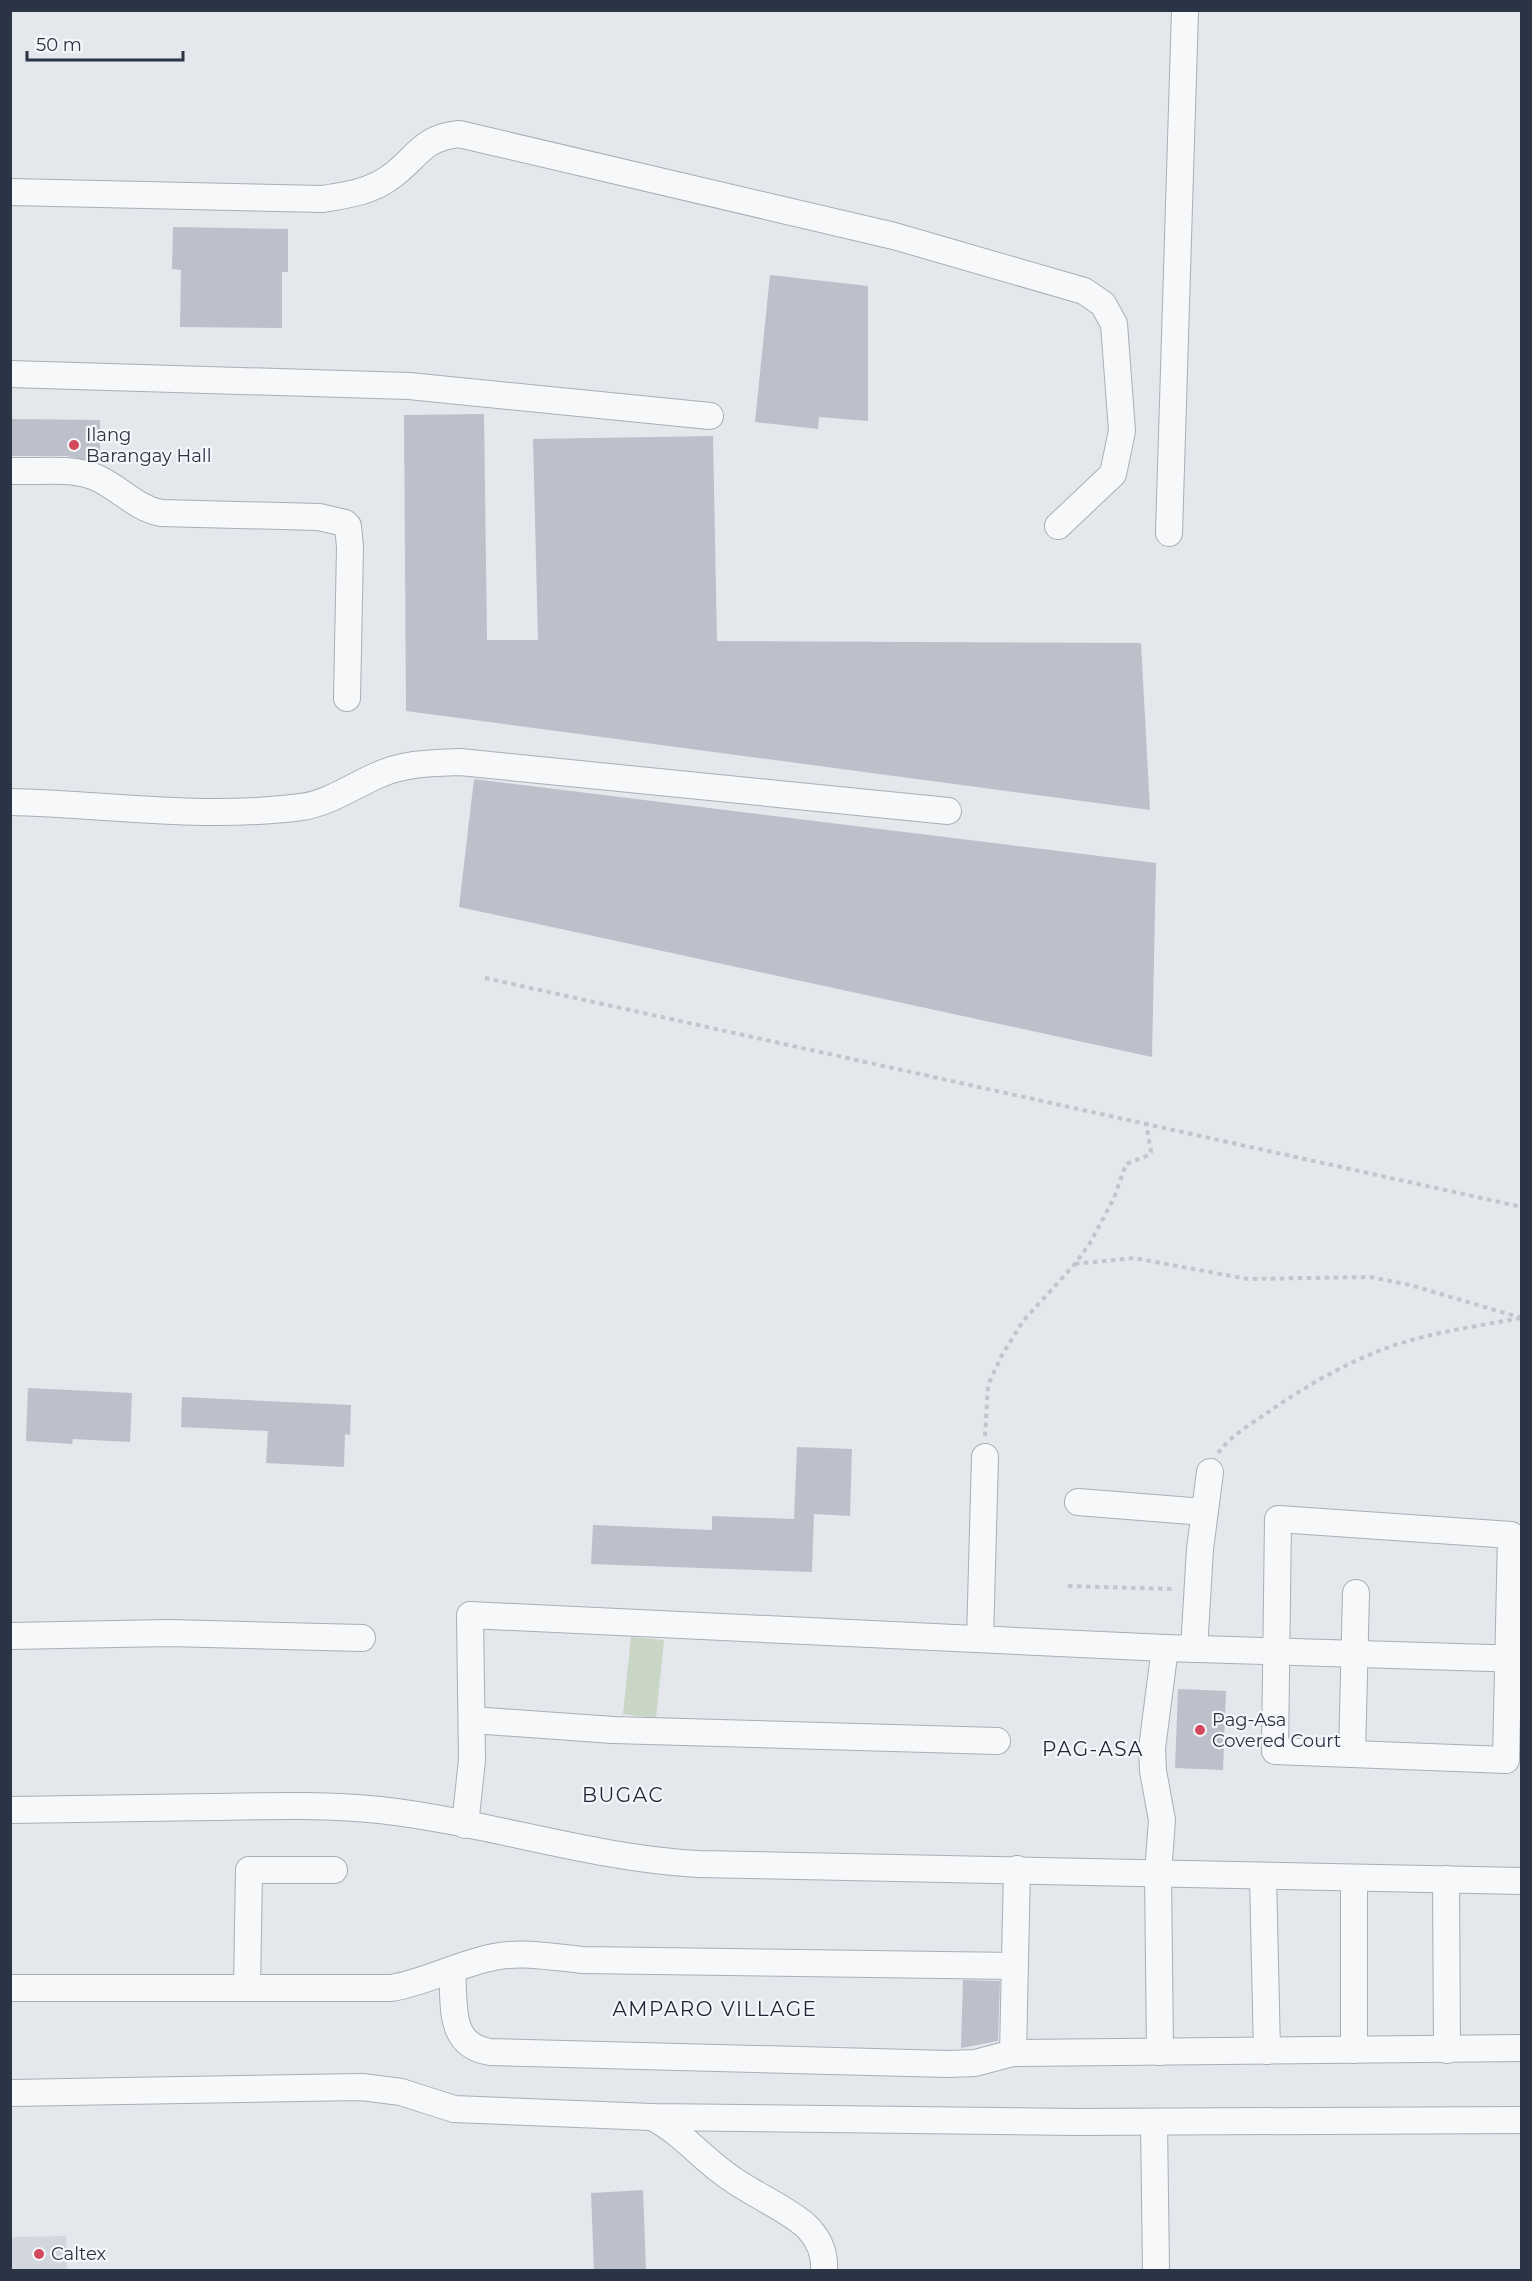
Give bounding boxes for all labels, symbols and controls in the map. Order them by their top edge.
scale bar [27,24,183,62]
text: 50 m [36,34,82,56]
place label: Ilang Barangay Hall [86,424,211,467]
marker: Ilang Barangay Hall [67,438,81,452]
place label: Pag-Asa Covered Court [1212,1709,1341,1752]
marker: Pag-Asa Covered Court [1193,1723,1207,1737]
district label: PAG-ASA [1042,1737,1144,1761]
district label: BUGAC [582,1783,664,1807]
district label: AMPARO VILLAGE [613,1997,817,2021]
place label: Caltex [51,2243,106,2265]
marker: Caltex [32,2247,46,2261]

